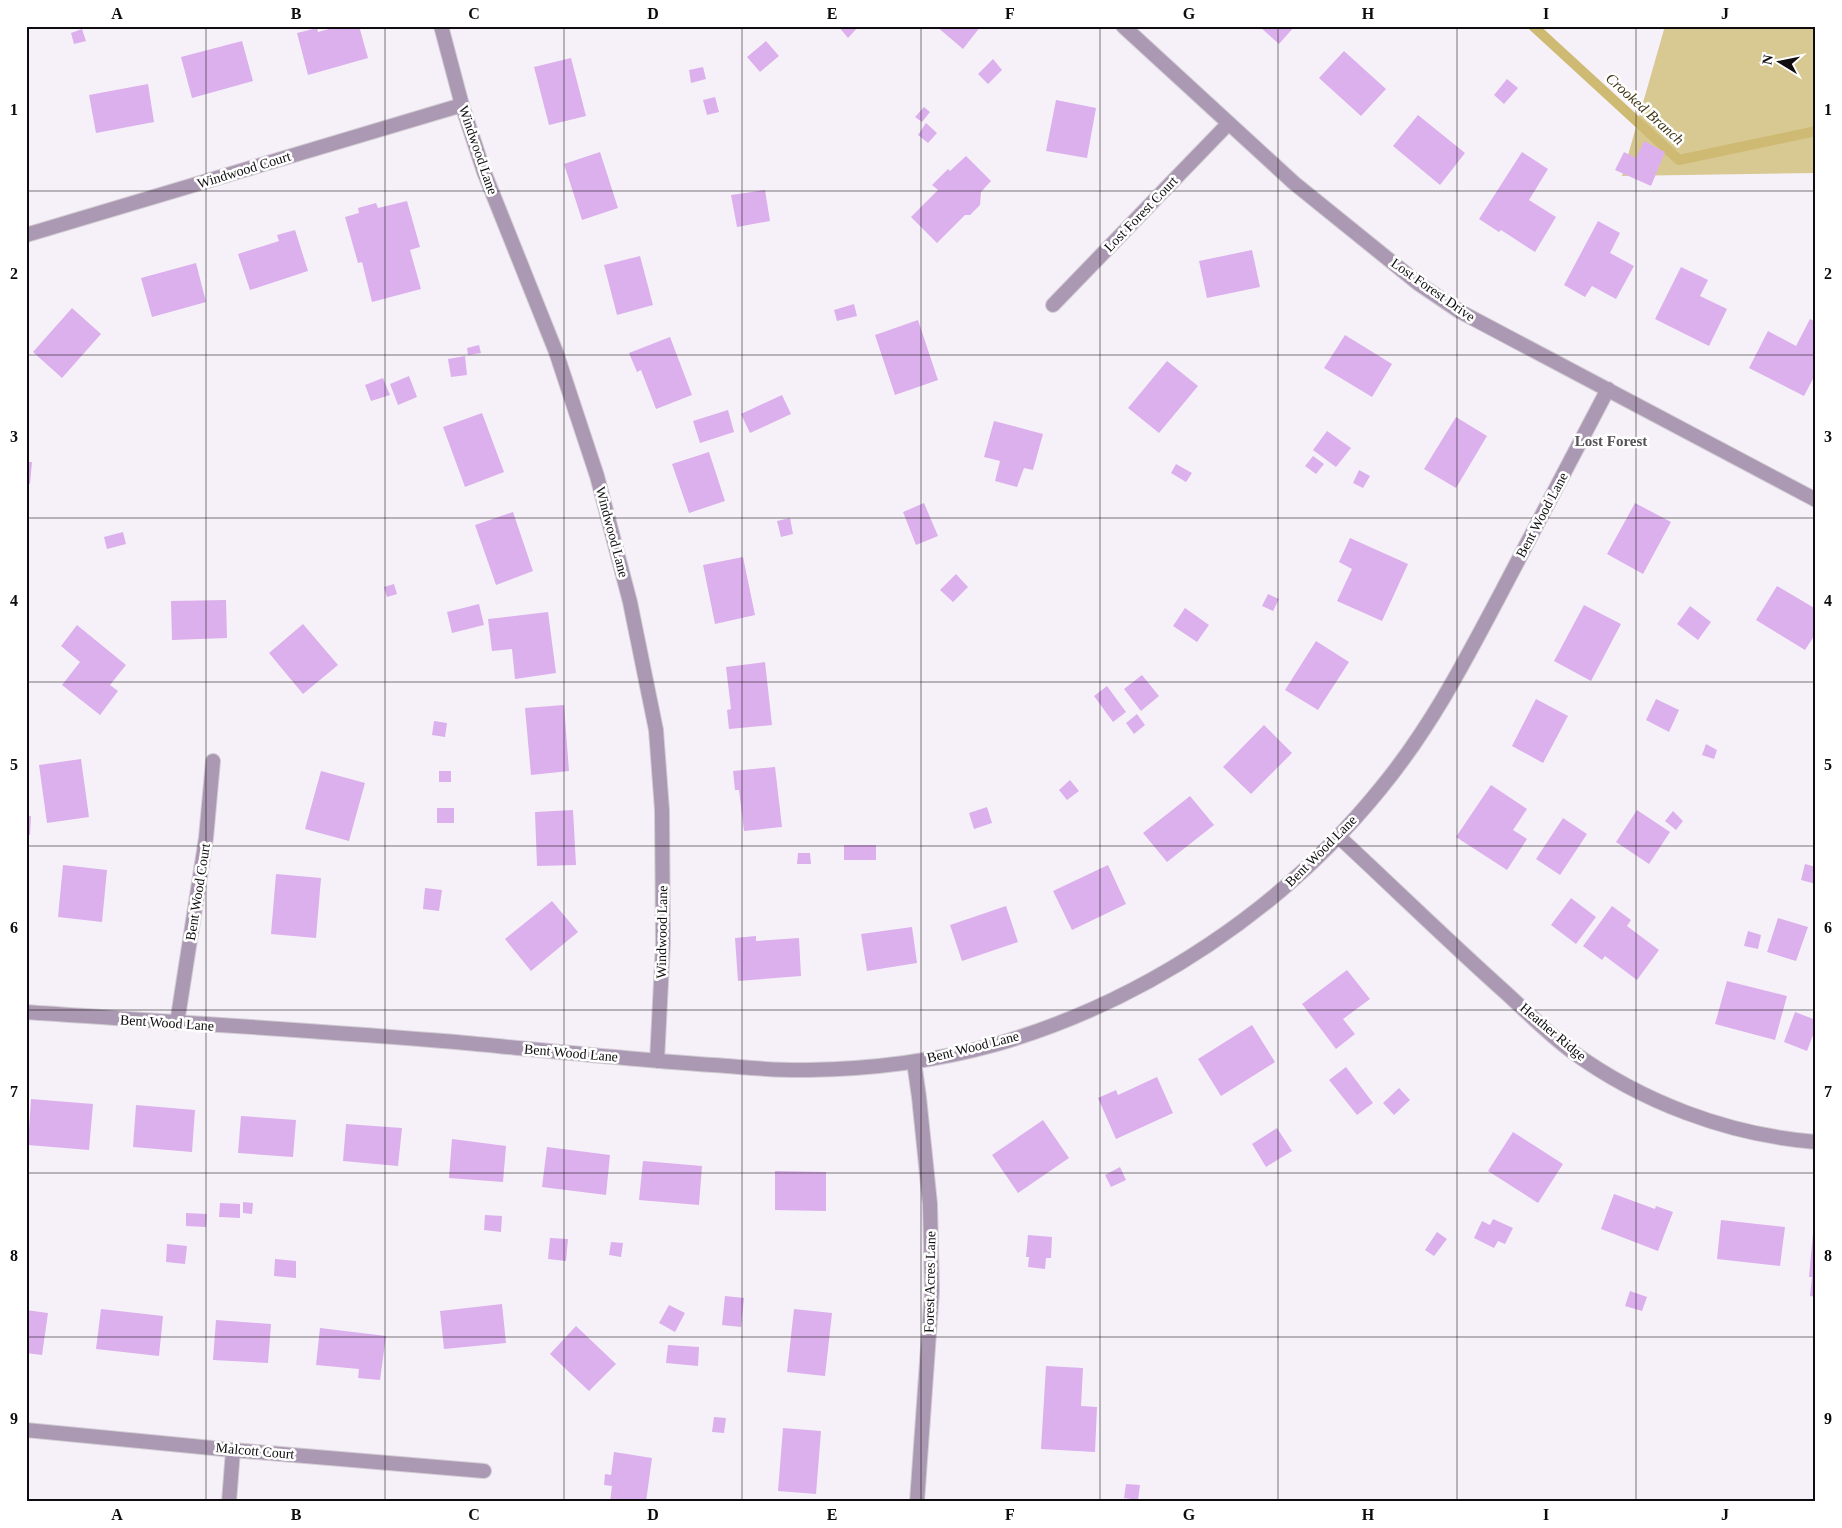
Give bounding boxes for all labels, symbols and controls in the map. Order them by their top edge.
text: A [111,5,123,22]
text: B [291,5,302,22]
text: C [468,5,480,22]
text: D [647,5,659,22]
text: E [827,5,837,22]
text: F [1005,5,1015,22]
text: G [1183,5,1196,22]
text: H [1362,5,1375,22]
text: I [1543,5,1549,22]
text: J [1721,5,1729,22]
north arrow [1754,38,1804,88]
text: N [1759,54,1776,66]
water label: Crooked Branch [1603,70,1687,148]
text: 1 [10,101,18,118]
text: 1 [1824,101,1832,118]
street label: Windwood Lane [456,104,500,196]
street label: Windwood Court [195,149,293,191]
street label: Lost Forest Court [1101,173,1181,255]
street label: Lost Forest Drive [1388,256,1478,324]
text: 2 [10,265,18,282]
text: 2 [1824,265,1832,282]
text: 3 [10,428,18,445]
text: 3 [1824,428,1832,445]
district label: Lost Forest [1575,433,1647,449]
street label: Bent Wood Lane [1513,470,1571,560]
street label: Windwood Lane [593,485,631,579]
text: 4 [10,592,18,609]
text: 4 [1824,592,1832,609]
text: 5 [10,756,18,773]
text: 5 [1824,756,1832,773]
street label: Bent Wood Lane [1282,812,1360,890]
street label: Bent Wood Court [183,842,213,942]
street label: Windwood Lane [654,885,670,979]
text: 6 [10,919,18,936]
text: 6 [1824,919,1832,936]
street label: Heather Ridge [1517,1000,1589,1064]
street label: Bent Wood Lane [119,1012,215,1034]
street label: Bent Wood Lane [925,1028,1021,1066]
street label: Bent Wood Lane [523,1041,619,1065]
text: 7 [10,1083,18,1100]
text: 7 [1824,1083,1832,1100]
street label: Forest Acres Lane [922,1231,938,1333]
text: 8 [10,1247,18,1264]
text: 8 [1824,1247,1832,1264]
text: 9 [10,1410,18,1427]
text: 9 [1824,1410,1832,1427]
street label: Malcott Court [215,1440,295,1462]
text: A [111,1506,123,1523]
text: B [291,1506,302,1523]
text: C [468,1506,480,1523]
text: D [647,1506,659,1523]
text: E [827,1506,837,1523]
text: F [1005,1506,1015,1523]
text: G [1183,1506,1196,1523]
text: H [1362,1506,1375,1523]
text: I [1543,1506,1549,1523]
text: J [1721,1506,1729,1523]

